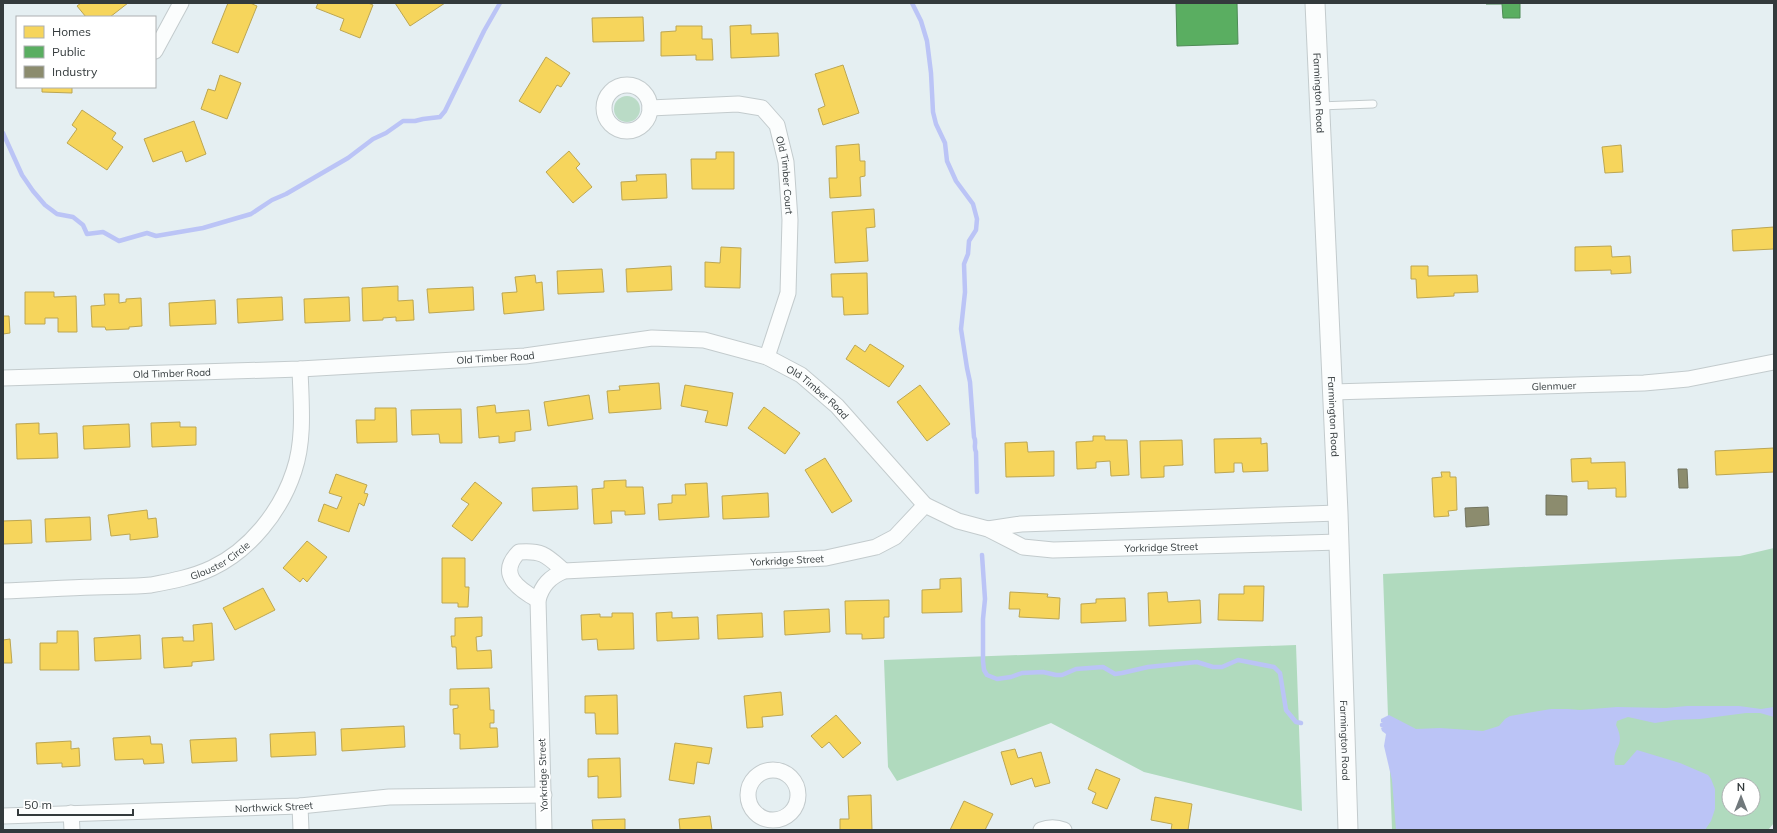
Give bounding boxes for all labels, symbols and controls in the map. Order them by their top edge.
legend [16,16,156,88]
text: Homes [52,24,91,39]
text: Public [52,44,86,59]
street label: Farmington Road [1311,52,1327,133]
text: Industry [52,64,98,79]
street label: Old Timber Court [773,135,796,215]
street label: Old Timber Road [456,348,535,366]
street label: Old Timber Road [784,362,852,422]
street label: Old Timber Road [133,365,211,381]
street label: Farmington Road [1325,376,1342,457]
street label: Glenmuer [1531,378,1577,393]
street label: Glouster Circle [188,538,252,582]
street label: Yorkridge Street [1123,539,1199,555]
street label: Yorkridge Street [749,552,825,568]
street label: Farmington Road [1337,700,1353,781]
street label: Yorkridge Street [535,738,551,813]
north arrow [1721,777,1761,817]
text: N [1737,780,1745,794]
scale bar [18,791,133,817]
text: 50 m [24,797,52,812]
street label: Northwick Street [235,798,314,815]

